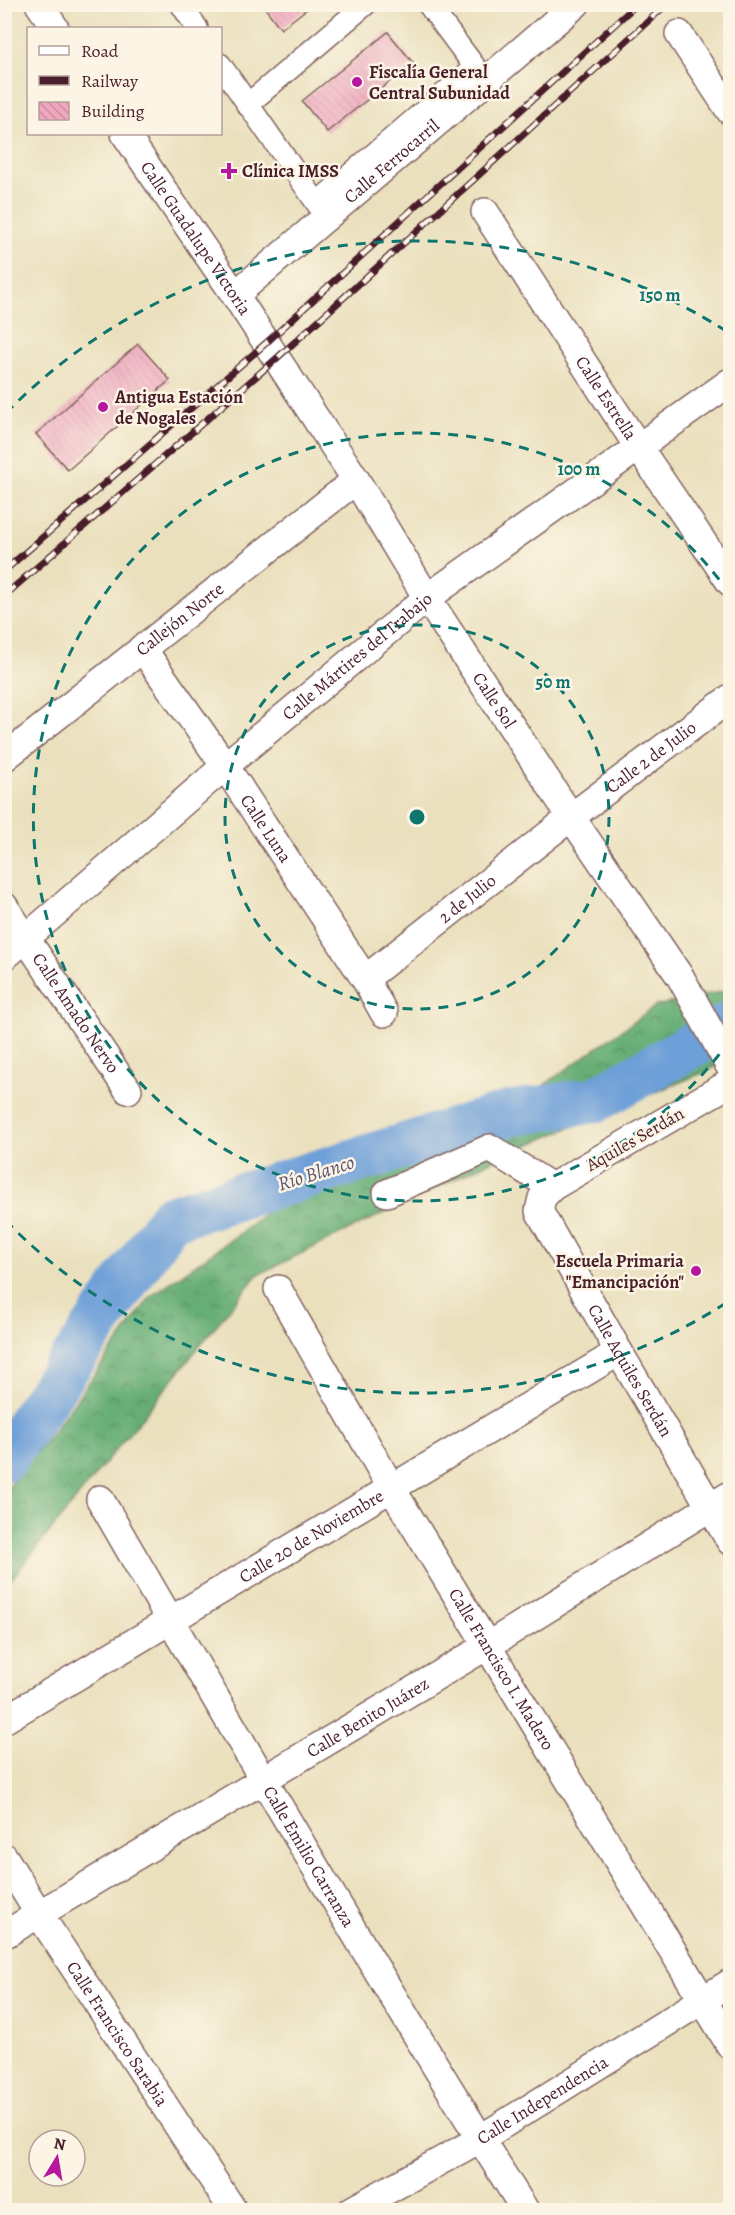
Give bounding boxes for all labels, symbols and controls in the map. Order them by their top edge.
legend [27,27,222,135]
text: Road [81,39,119,63]
place label: Fiscalía General Central Subunidad [369,60,510,105]
text: Railway [81,69,139,93]
marker: Fiscalía General Central Subunidad [350,75,364,89]
text: Building [81,99,145,123]
street label: Calle Ferrocarril [339,113,445,209]
street label: Calle Guadalupe Victoria [135,156,257,320]
place label: Clínica IMSS [242,159,339,183]
marker: Clínica IMSS [220,162,238,180]
text: 150 m [639,283,681,307]
street label: Calle Estrella [570,351,643,445]
place label: Antigua Estación de Nogales [114,385,243,430]
marker: Antigua Estación de Nogales [96,400,110,414]
text: 100 m [558,457,600,481]
street label: Callejón Norte [131,577,229,661]
street label: Calle Mártires del Trabajo [277,587,437,726]
street label: Calle Sol [467,667,522,733]
text: 50 m [536,670,570,694]
street label: Calle 2 de Julio [601,715,701,799]
street label: Calle Luna [235,790,298,868]
centre of rings [407,807,427,827]
street label: 2 de Julio [433,868,501,929]
street label: Calle Amado Nervo [27,948,125,1078]
street label: Aquiles Serdán [581,1101,689,1177]
water label: Río Blanco [274,1149,358,1197]
place label: Escuela Primaria "Emancipación" [555,1249,684,1294]
marker: Escuela Primaria "Emancipación" [689,1264,703,1278]
street label: Calle Aquiles Serdán [582,1300,678,1441]
street label: Calle 20 de Noviembre [234,1484,388,1589]
street label: Calle Francisco I. Madero [443,1584,560,1755]
street label: Calle Benito Juárez [302,1671,434,1763]
street label: Calle Emilio Carranza [258,1781,361,1932]
street label: Calle Francisco Sarabia [61,1956,174,2112]
street label: Calle Independencia [472,2050,613,2150]
north arrow [27,2128,87,2188]
text: N [52,2132,68,2156]

